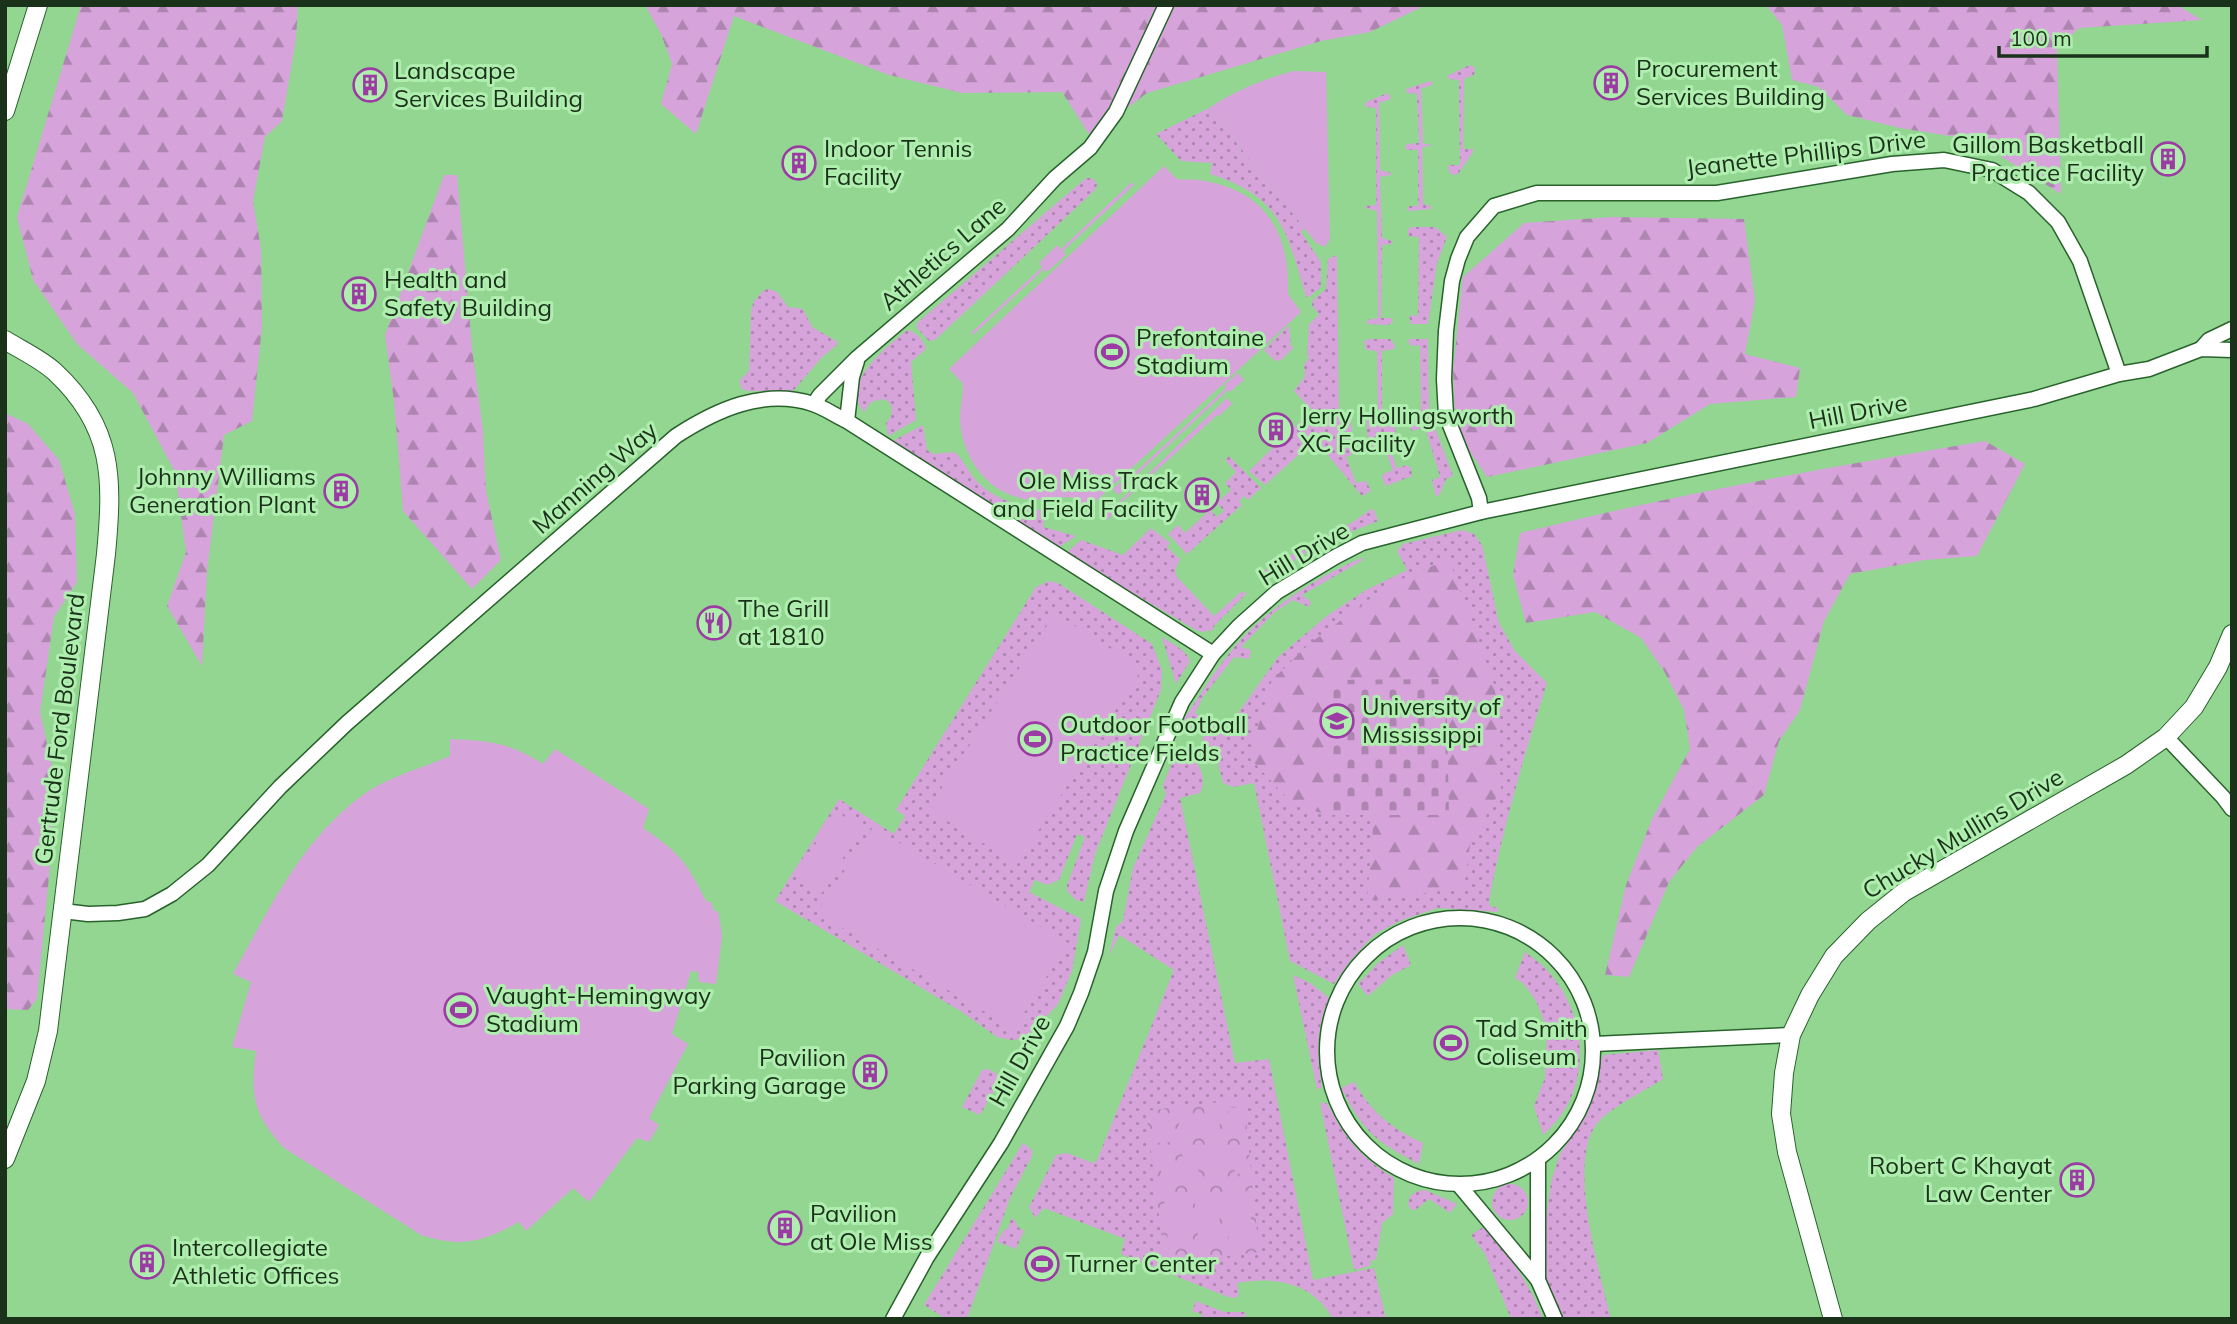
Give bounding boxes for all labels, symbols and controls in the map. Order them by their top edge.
scale bar [1999,14,2207,58]
text: 100 m [2010,25,2072,51]
place label: Procurement Services Building [1636,53,1825,111]
place label: Landscape Services Building [394,55,583,113]
building icon: Procurement Services Building [1592,64,1630,102]
building icon: Landscape Services Building [351,66,389,104]
street label: Jeanette Phillips Drive [1684,123,1927,183]
place label: Gillom Basketball Practice Facility [1952,129,2144,187]
place label: Indoor Tennis Facility [824,133,973,191]
building icon: Gillom Basketball Practice Facility [2149,140,2187,178]
building icon: Indoor Tennis Facility [780,144,818,182]
street label: Athletics Lane [873,190,1012,316]
place label: Health and Safety Building [384,264,552,322]
building icon: Health and Safety Building [340,275,378,313]
place label: Prefontaine Stadium [1136,322,1264,380]
sports icon: Prefontaine Stadium [1093,333,1131,371]
street label: Hill Drive [1806,387,1910,435]
place label: Jerry Hollingsworth XC Facility [1300,400,1514,458]
building icon: Jerry Hollingsworth XC Facility [1257,411,1295,449]
street label: Manning Way [526,415,663,540]
place label: Johnny Williams Generation Plant [129,461,316,519]
place label: Ole Miss Track and Field Facility [993,465,1179,523]
building icon: Johnny Williams Generation Plant [322,472,360,510]
building icon: Ole Miss Track and Field Facility [1183,476,1221,514]
street label: Hill Drive [1253,515,1354,592]
street label: Gertrude Ford Boulevard [27,592,91,866]
place label: The Grill at 1810 [738,593,829,651]
restaurant icon: The Grill at 1810 [695,604,733,642]
place label: University of Mississippi [1362,691,1501,749]
school or university icon: University of Mississippi [1318,702,1356,740]
place label: Outdoor Football Practice Fields [1060,709,1246,767]
sports icon: Outdoor Football Practice Fields [1016,720,1054,758]
street label: Chucky Mullins Drive [1857,761,2068,905]
place label: Vaught-Hemingway Stadium [486,980,711,1038]
sports icon: Vaught-Hemingway Stadium [442,991,480,1029]
street label: Hill Drive [982,1010,1056,1111]
place label: Tad Smith Coliseum [1476,1013,1588,1071]
sports icon: Tad Smith Coliseum [1432,1024,1470,1062]
place label: Pavilion Parking Garage [673,1042,846,1100]
building icon: Pavilion Parking Garage [851,1053,889,1091]
place label: Robert C Khayat Law Center [1869,1150,2052,1208]
building icon: Robert C Khayat Law Center [2058,1161,2096,1199]
place label: Pavilion at Ole Miss [810,1198,933,1256]
building icon: Pavilion at Ole Miss [766,1209,804,1247]
place label: Intercollegiate Athletic Offices [172,1232,339,1290]
building icon: Intercollegiate Athletic Offices [128,1243,166,1281]
sports icon: Turner Center [1023,1245,1061,1283]
place label: Turner Center [1066,1248,1216,1278]

